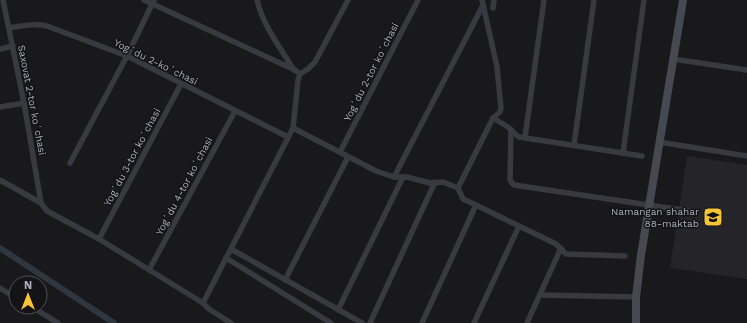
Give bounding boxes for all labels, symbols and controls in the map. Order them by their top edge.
street label: Yogʻdu 2-tor koʻchasi [341,21,401,123]
street label: Yogʻdu 2-koʻchasi [112,37,200,87]
street label: Saxovat 2-tor koʻchasi [16,44,48,156]
street label: Yogʻdu 3-tor koʻchasi [102,106,162,208]
street label: Yogʻdu 4-tor koʻchasi [153,135,215,237]
place label: Namangan shahar 88-maktab [611,206,699,229]
school or university icon: Namangan shahar 88-maktab [702,206,724,228]
north arrow [8,275,48,315]
text: N [24,279,32,292]

